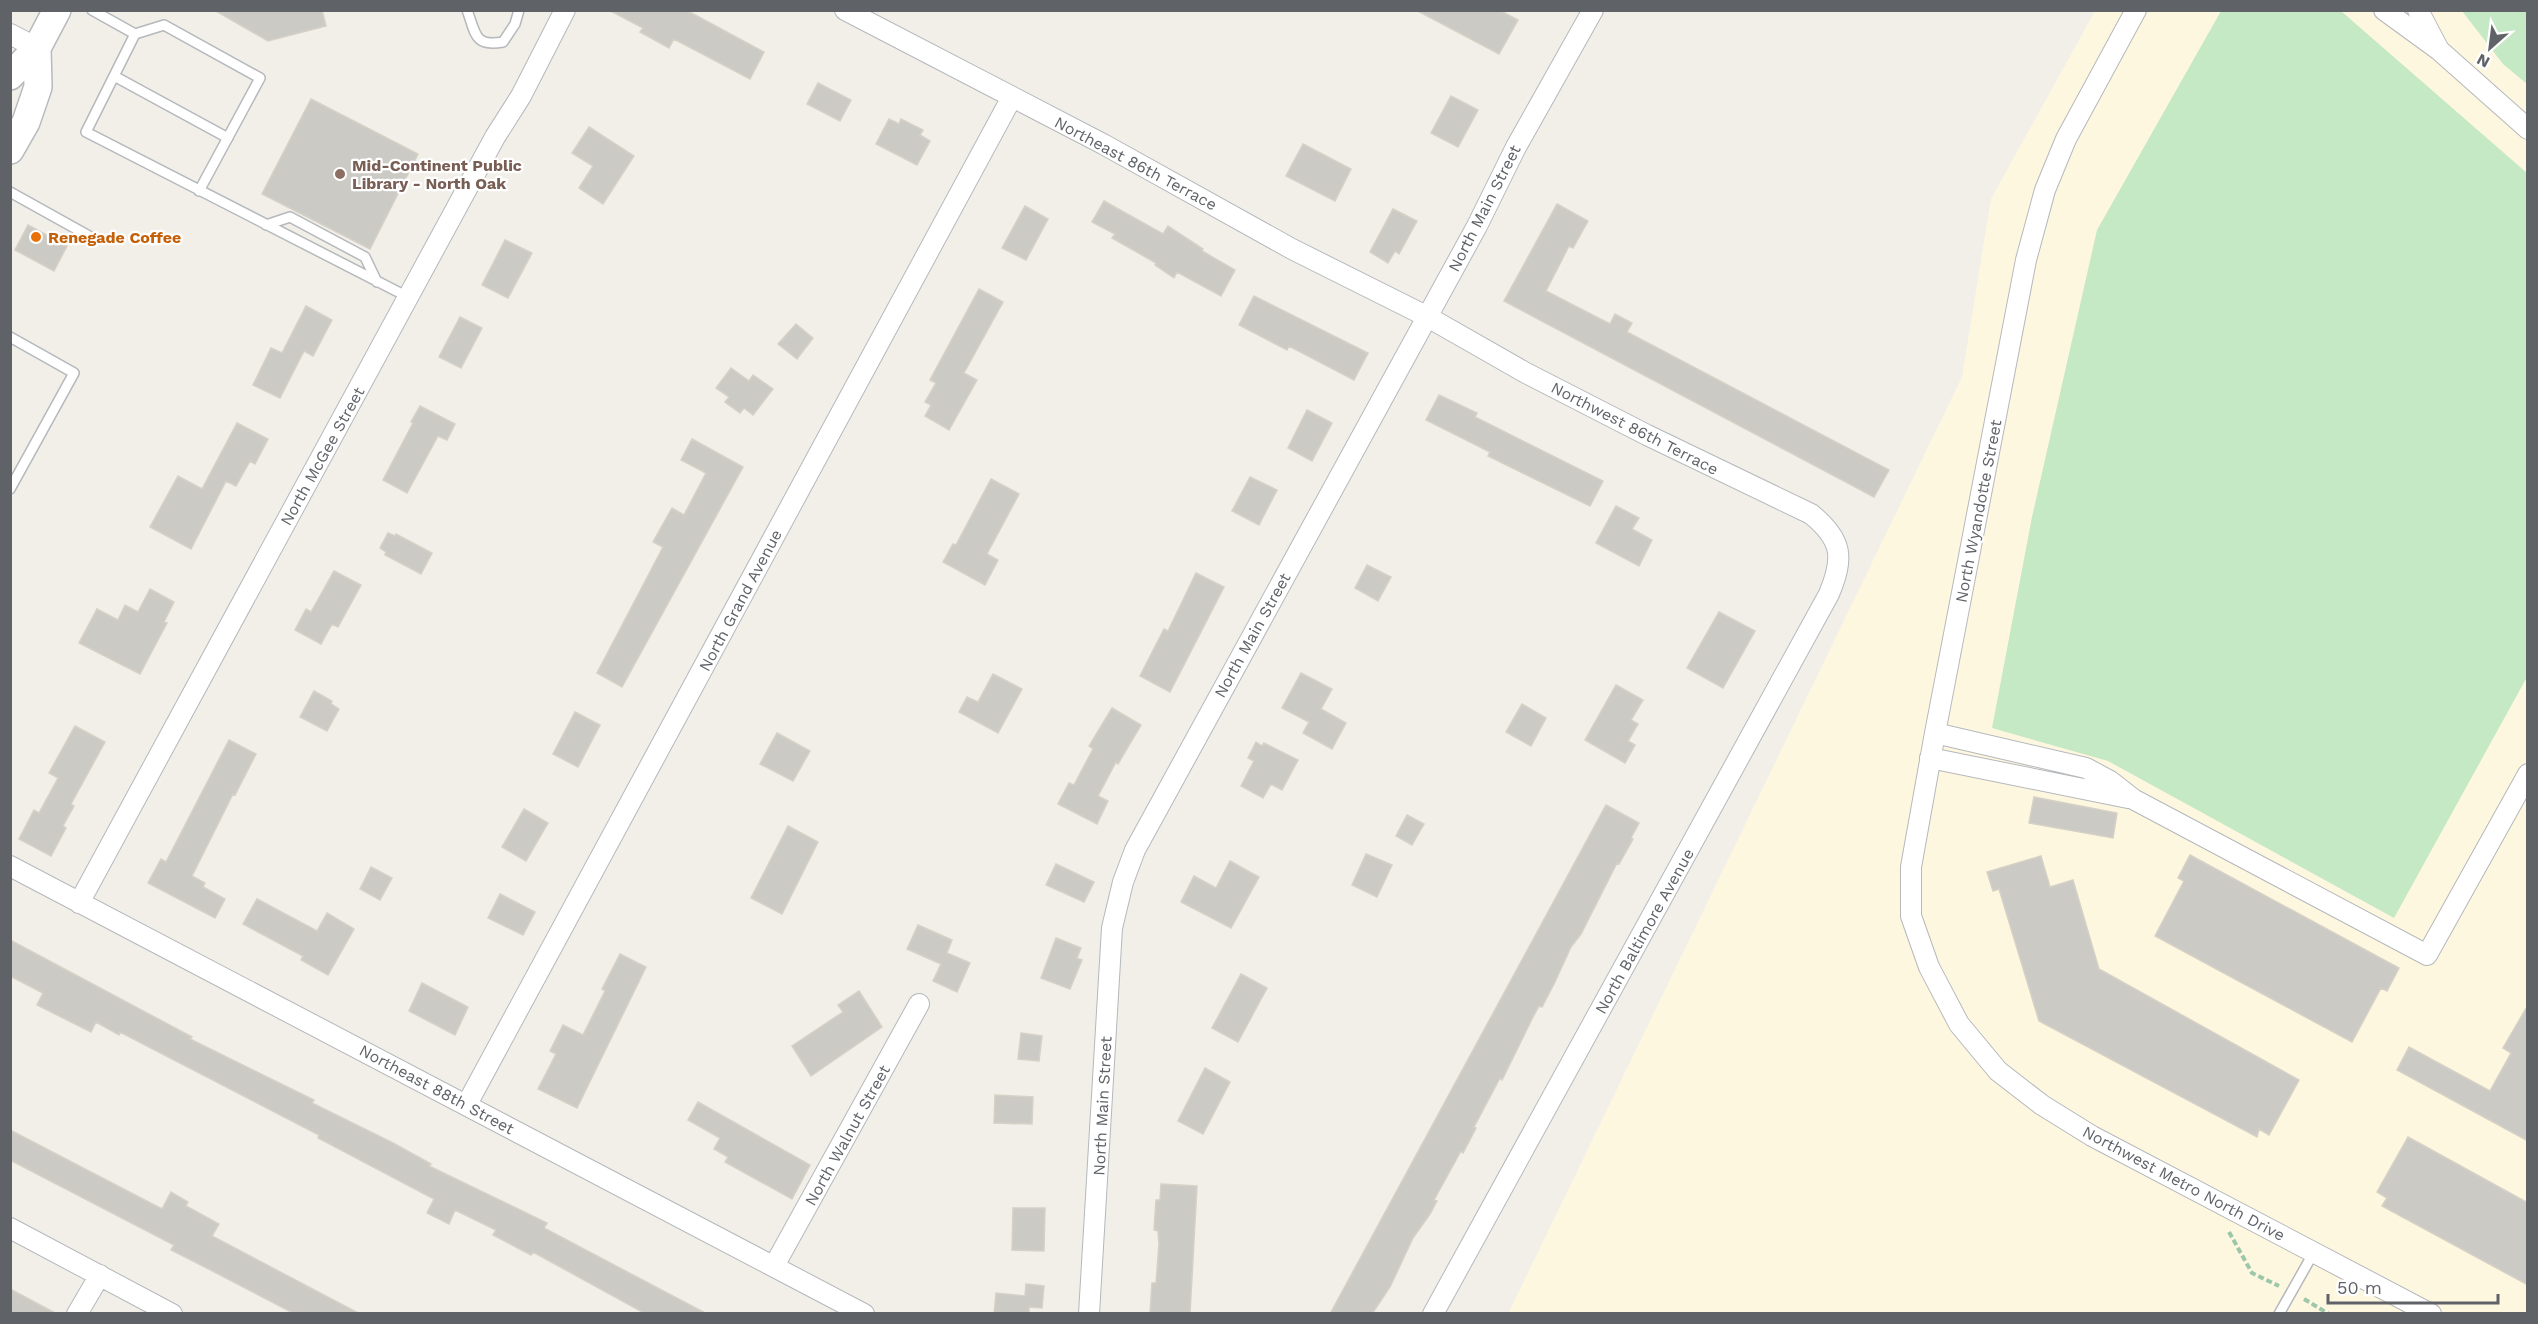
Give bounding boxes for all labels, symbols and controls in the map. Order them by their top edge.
north arrow [2460,18,2520,78]
text: N [2473,50,2493,72]
street label: Northeast 86th Terrace [1051,113,1220,214]
street label: North Main Street [1444,141,1525,275]
place label: Mid-Continent Public Library - North Oak [352,156,522,193]
marker: Mid-Continent Public Library - North Oak [333,167,347,181]
place label: Renegade Coffee [48,228,181,247]
marker: Renegade Coffee [29,230,43,244]
street label: Northwest 86th Terrace [1548,378,1722,479]
street label: North McGee Street [276,383,369,529]
street label: North Wyandotte Street [1951,418,2006,604]
street label: North Grand Avenue [695,526,786,674]
street label: North Main Street [1210,569,1295,701]
street label: North Baltimore Avenue [1591,845,1698,1017]
street label: North Main Street [1089,1035,1116,1176]
street label: Northeast 88th Street [356,1041,518,1139]
street label: North Walnut Street [801,1061,894,1209]
street label: Northwest Metro North Drive [2079,1122,2288,1245]
scale bar [2328,1267,2498,1305]
text: 50 m [2337,1277,2382,1298]

